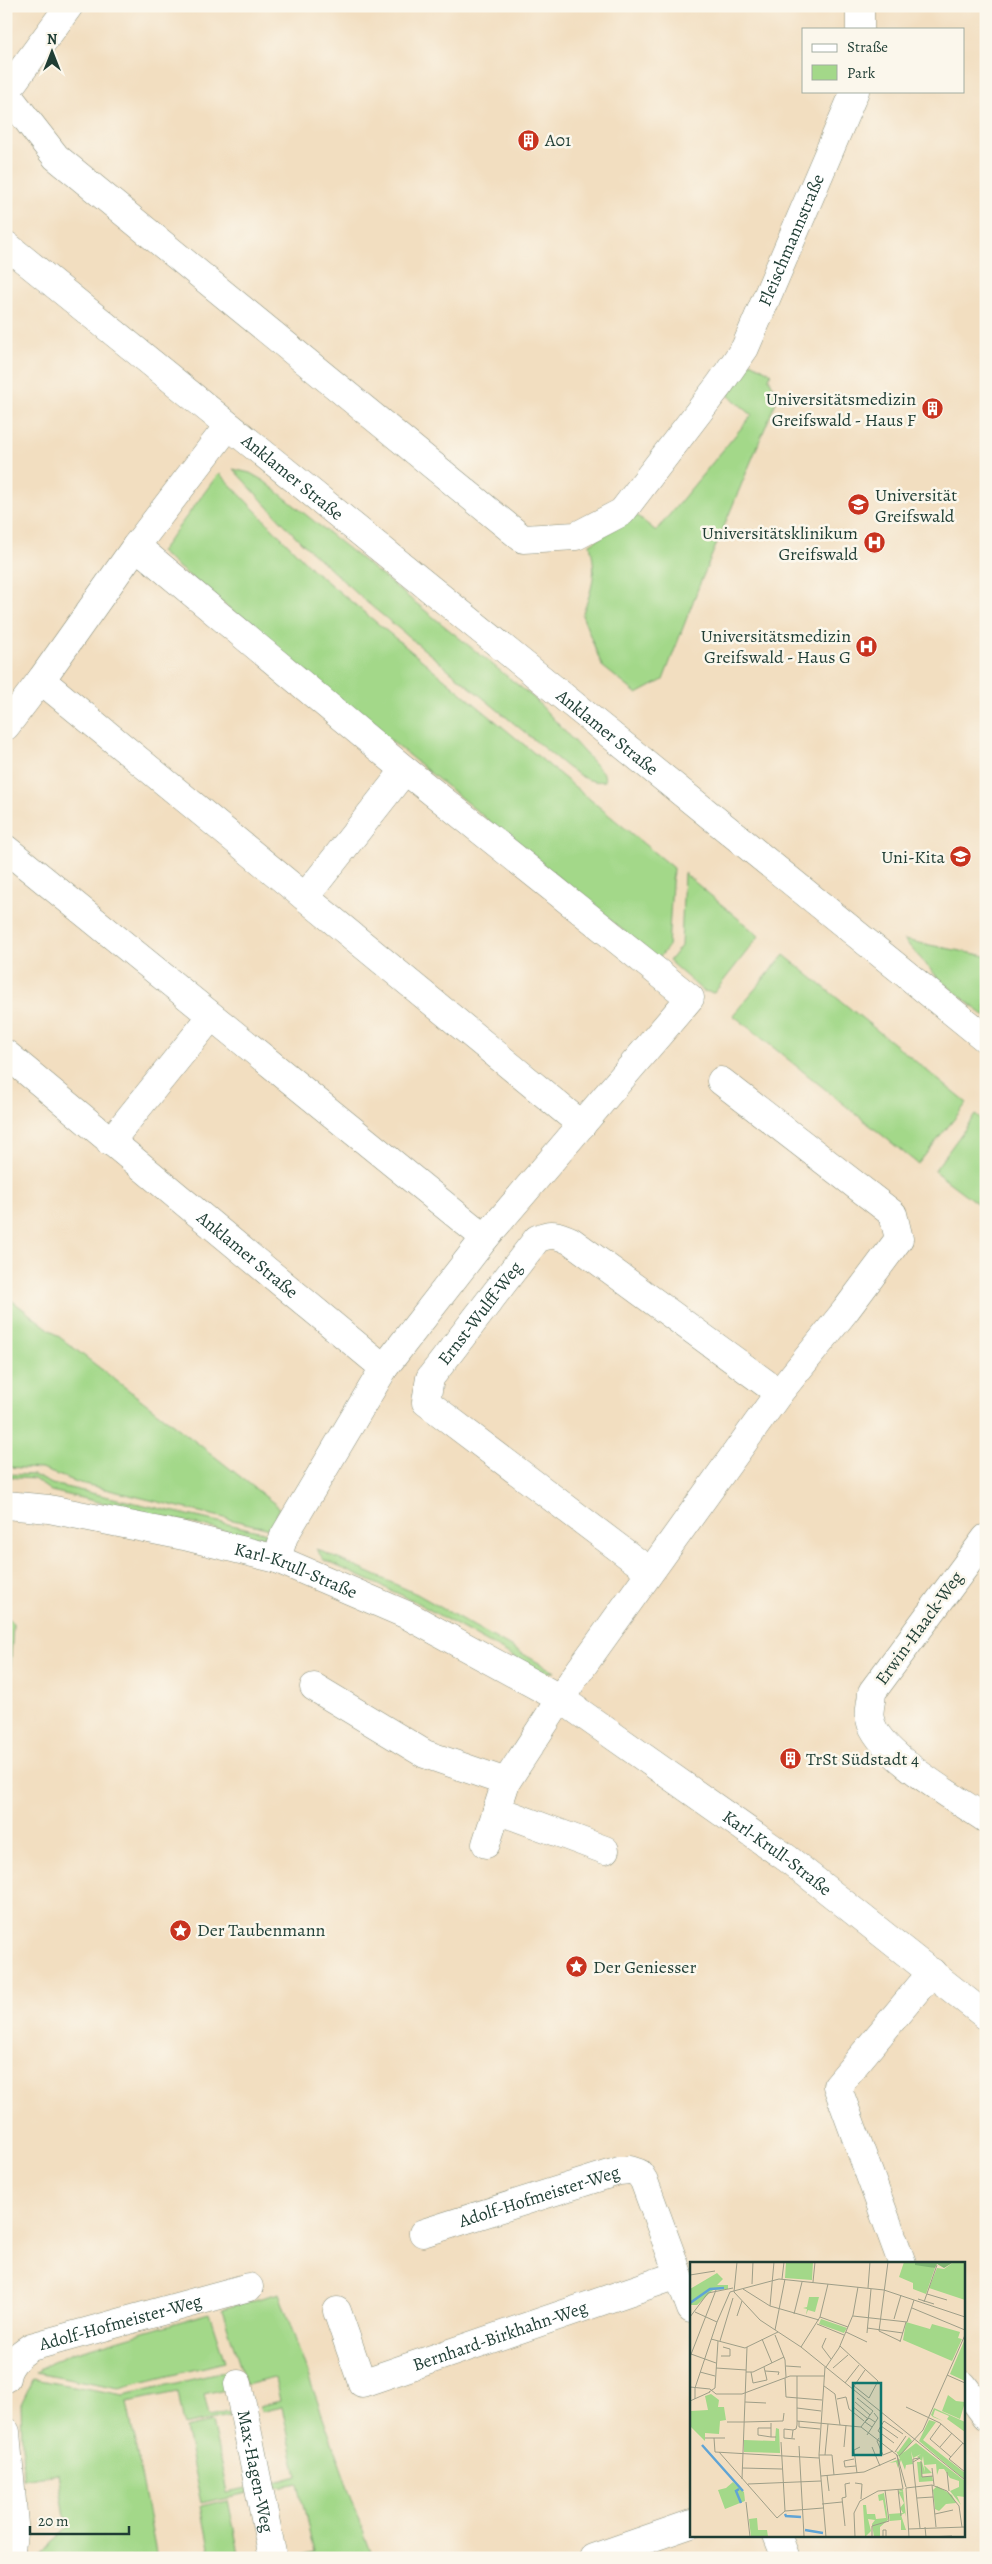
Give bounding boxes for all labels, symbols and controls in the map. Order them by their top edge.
north arrow [28,28,78,78]
legend [802,28,964,92]
text: N [47,30,57,49]
text: Straße [847,37,888,57]
text: Park [847,63,876,83]
building icon: A01 [517,128,541,152]
place label: A01 [544,128,571,152]
street label: Fleischmannstraße [752,170,830,310]
place label: Universitätsmedizin Greifswald - Haus F [766,387,916,432]
building icon: Universitätsmedizin Greifswald - Haus F [920,397,944,421]
street label: Anklamer Straße [236,428,349,526]
place label: Universität Greifswald [875,483,957,528]
school or university icon: Universität Greifswald [847,493,871,517]
place label: Universitätsklinikum Greifswald [702,521,858,566]
hospital icon: Universitätsklinikum Greifswald [862,531,886,555]
place label: Universitätsmedizin Greifswald - Haus G [701,624,851,669]
hospital icon: Universitätsmedizin Greifswald - Haus G [855,634,879,658]
street label: Anklamer Straße [551,683,663,781]
place label: Uni-Kita [881,845,946,869]
school or university icon: Uni-Kita [949,845,973,869]
street label: Anklamer Straße [191,1205,303,1304]
street label: Ernst-Wulff-Weg [432,1256,528,1370]
street label: Karl-Krull-Straße [232,1537,361,1604]
street label: Erwin-Haack-Weg [870,1566,968,1690]
building icon: TrSt Südstadt 4 [778,1747,802,1771]
place label: TrSt Südstadt 4 [806,1747,919,1771]
street label: Karl-Krull-Straße [718,1805,837,1901]
place icon: Der Taubenmann [169,1918,193,1942]
place label: Der Taubenmann [197,1918,326,1942]
place icon: Der Geniesser [565,1955,589,1979]
place label: Der Geniesser [593,1955,696,1979]
street label: Adolf-Hofmeister-Weg [455,2160,623,2233]
inset map [690,2262,964,2536]
street label: Adolf-Hofmeister-Weg [36,2289,204,2356]
street label: Bernhard-Birkhahn-Weg [410,2295,590,2377]
street label: Max-Hagen-Weg [232,2408,280,2534]
scale bar [30,2504,129,2536]
text: 20 m [38,2511,69,2531]

